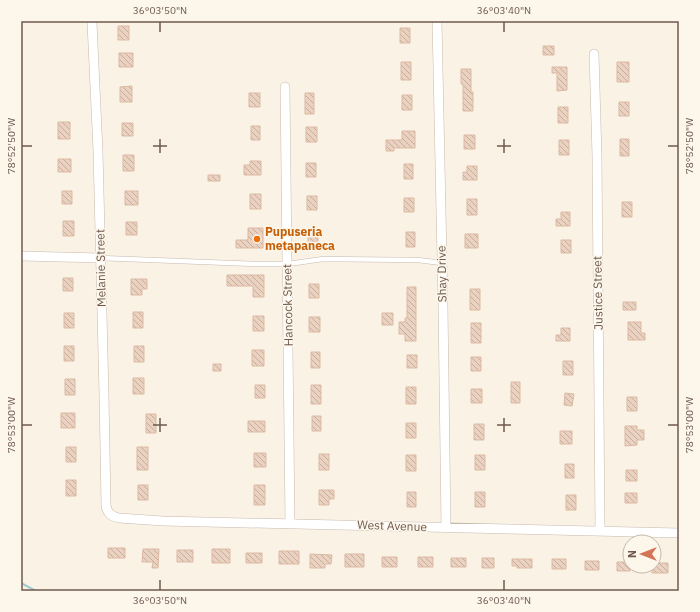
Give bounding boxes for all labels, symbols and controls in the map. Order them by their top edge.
text: 36°03'50"N [133,4,187,17]
text: 36°03'40"N [477,4,531,17]
text: 78°52'50"W [5,118,18,174]
text: 78°52'50"W [683,118,696,174]
place label: Pupuseria metapaneca [265,224,335,253]
street label: Melanie Street [92,229,109,307]
marker: Pupuseria metapaneca [252,234,262,244]
street label: Shay Drive [433,245,449,303]
street label: Justice Street [589,256,606,330]
street label: Hancock Street [279,264,296,346]
text: 78°53'00"W [5,397,18,453]
text: 78°53'00"W [683,397,696,453]
street label: West Avenue [357,517,428,534]
north arrow [622,534,662,574]
text: N [625,550,639,558]
text: 36°03'50"N [133,594,187,607]
text: 36°03'40"N [477,594,531,607]

